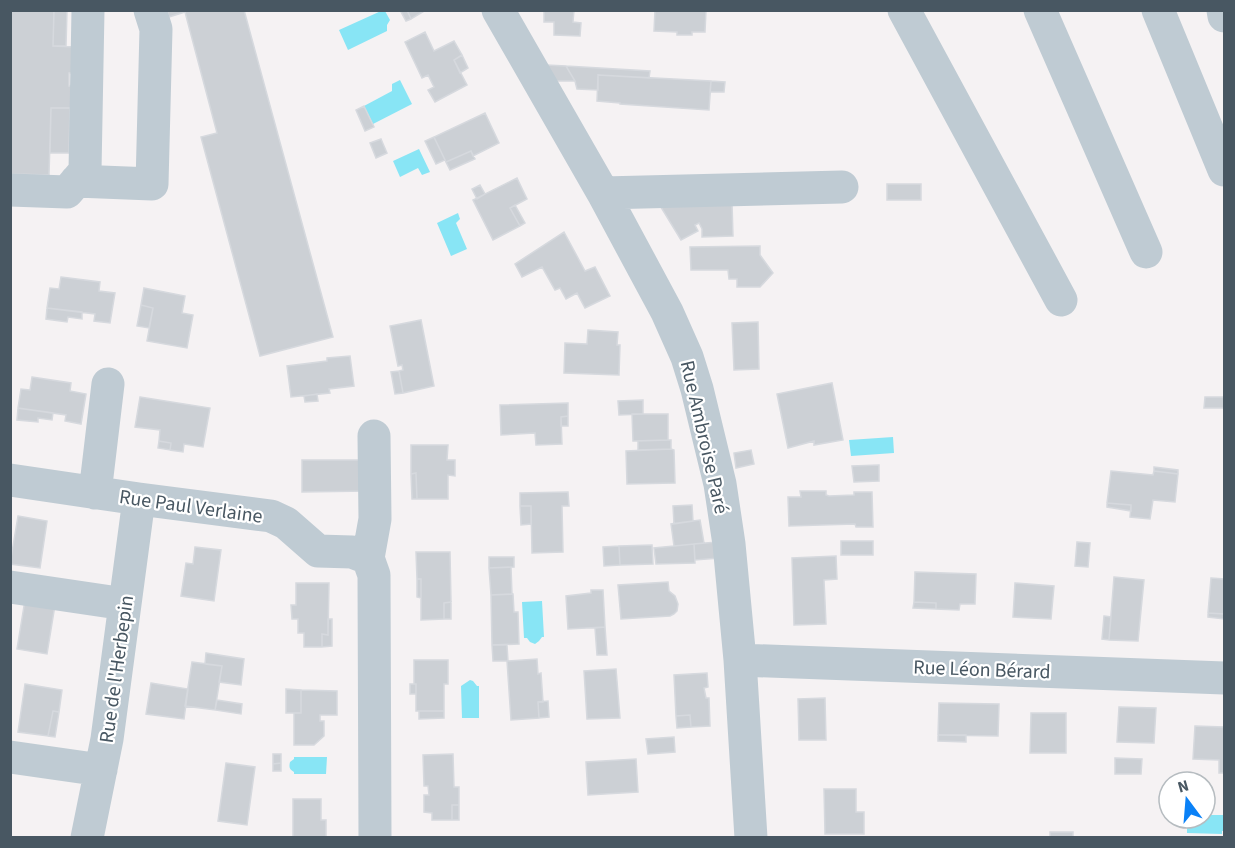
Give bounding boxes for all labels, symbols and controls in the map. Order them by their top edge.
street label: Rue Ambroise Paré [673,358,735,517]
street label: Rue Paul Verlaine [117,483,264,531]
street label: Rue de l'Herbepin [93,593,141,745]
street label: Rue Léon Bérard [913,654,1051,686]
north arrow [1157,770,1217,830]
text: N [1175,775,1191,799]

